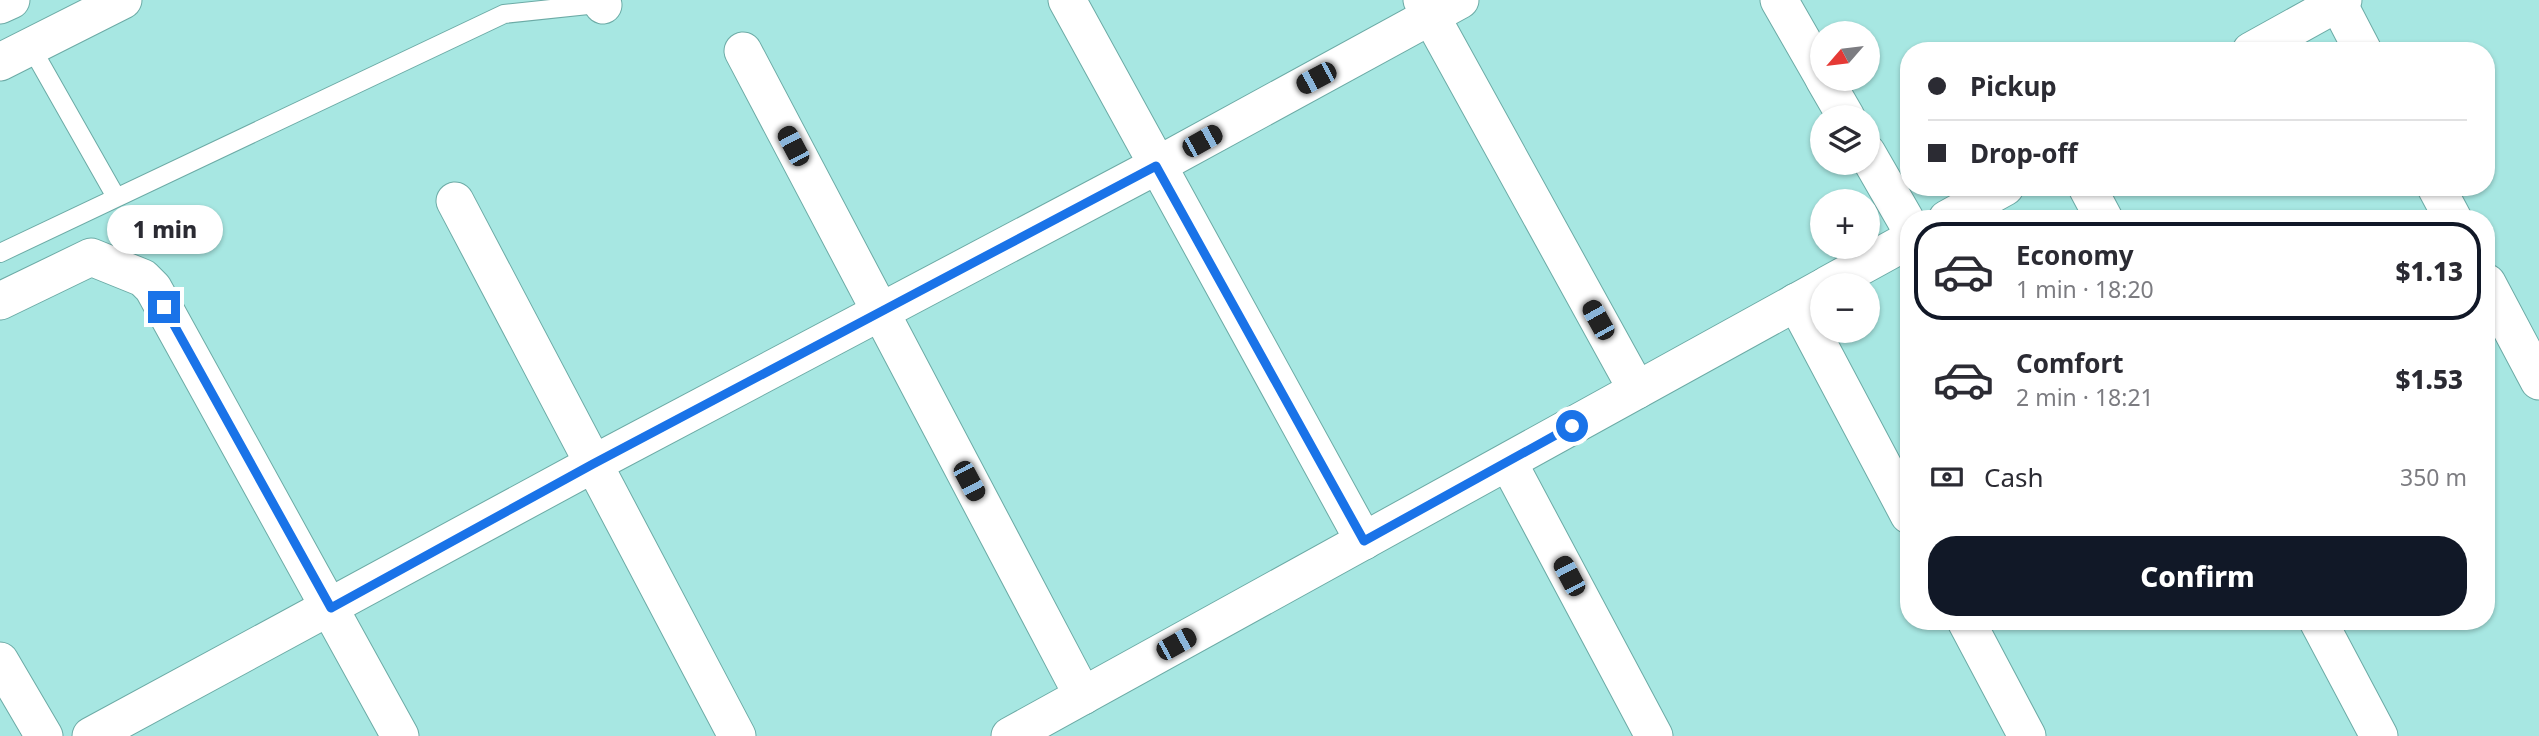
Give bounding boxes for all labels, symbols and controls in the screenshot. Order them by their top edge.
north arrow [1810,21,1880,91]
map controls [1810,21,1880,343]
car [1293,59,1340,97]
text: Pickup [1970,68,2057,104]
button: layers [1810,105,1880,175]
car [1179,122,1226,160]
car [774,123,813,169]
text: Drop-off [1970,135,2077,171]
button: + [1810,189,1880,259]
callout: 1 min [106,205,222,254]
text: 1 min [133,213,197,245]
text: Economy [2016,237,2134,273]
icon: car [1932,240,1995,303]
text: $1.13 [2396,253,2463,289]
button: − [1810,273,1880,343]
text: 1 min · 18:20 [2016,273,2154,305]
route end [148,291,180,323]
car [1579,297,1618,343]
text: Comfort [2016,345,2124,381]
icon: car [1932,348,1995,411]
text: $1.53 [2396,361,2463,397]
text: 2 min · 18:21 [2016,381,2154,413]
route start [1556,410,1588,442]
car [950,458,989,504]
icon: cash [1928,458,1966,496]
text: Cash [1984,459,2044,495]
text: 350 m [2400,461,2467,493]
button: Confirm [1928,536,2467,616]
car [1550,553,1589,599]
car [1153,625,1200,663]

